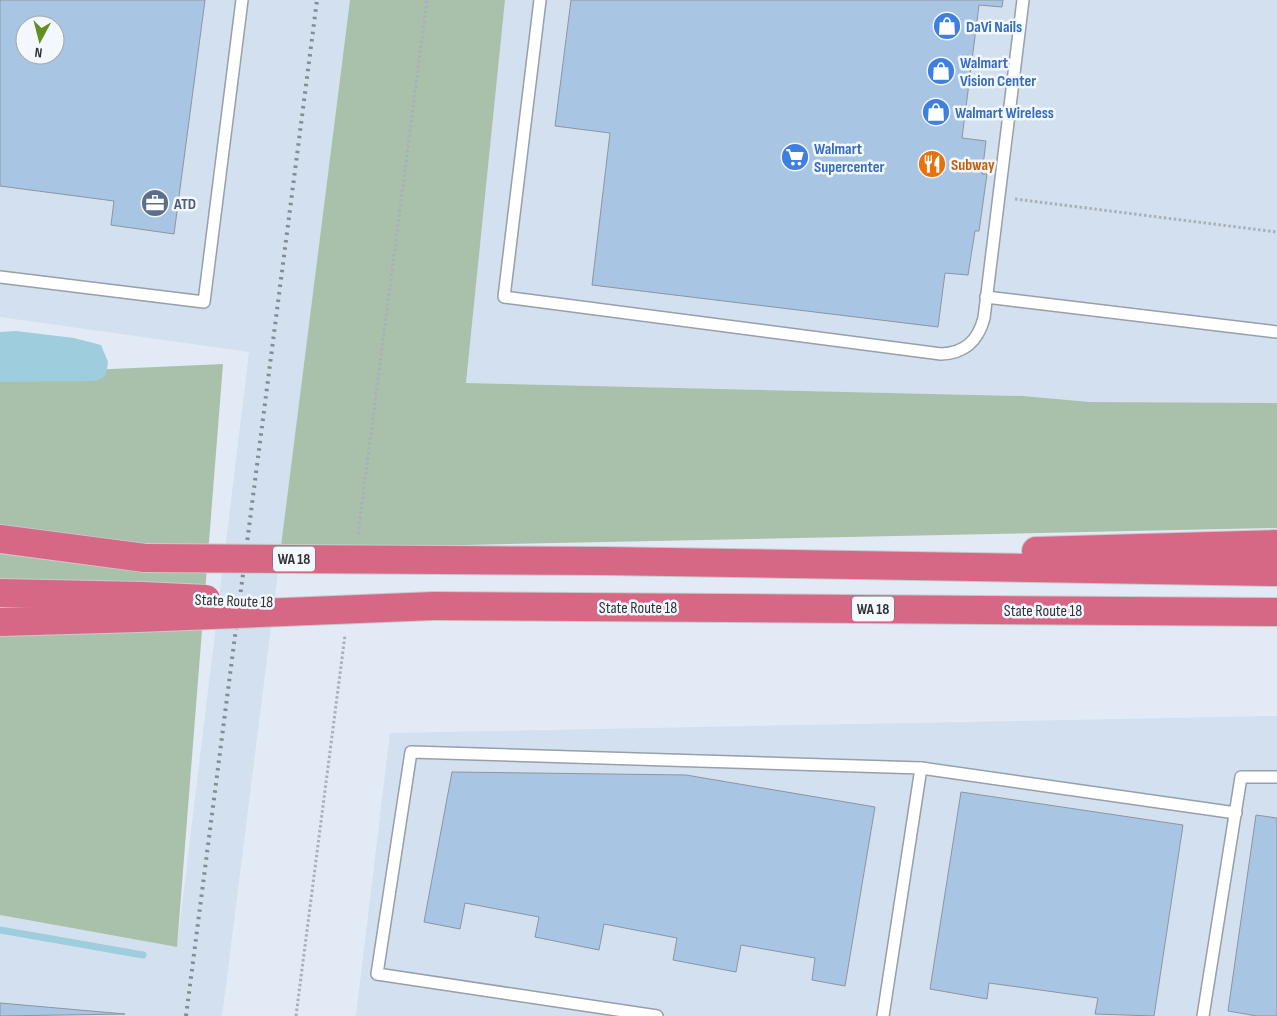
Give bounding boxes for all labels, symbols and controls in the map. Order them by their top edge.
shop icon: DaVi Nails [932,11,962,41]
north arrow [15,15,65,65]
place label: DaVi Nails [966,18,1022,37]
text: N [34,44,43,61]
place label: Walmart Vision Center [960,54,1036,91]
shop icon: Walmart Vision Center [926,56,956,86]
shop icon: Walmart Wireless [921,97,951,127]
place label: Walmart Wireless [955,104,1054,123]
place label: Walmart Supercenter [814,140,885,177]
supermarket icon: Walmart Supercenter [780,142,810,172]
restaurant icon: Subway [917,149,947,179]
place label: Subway [951,156,995,175]
office icon: ATD [140,188,170,218]
place label: ATD [173,195,196,214]
road number: WA 18 [273,546,315,572]
street label: State Route 18 [194,591,273,612]
road number: WA 18 [852,596,894,622]
street label: State Route 18 [599,599,677,618]
street label: State Route 18 [1004,602,1082,621]

